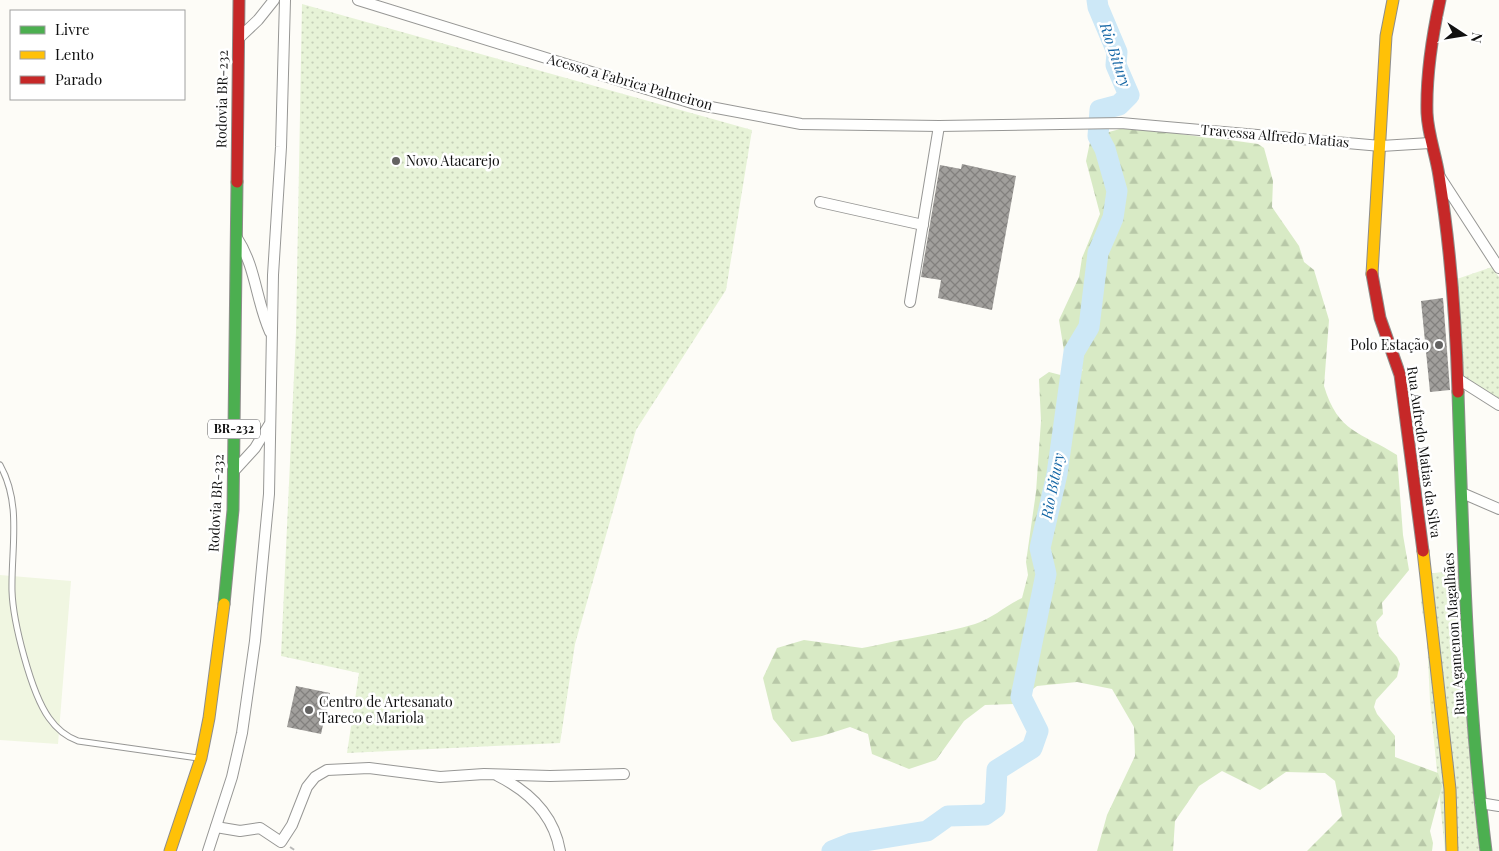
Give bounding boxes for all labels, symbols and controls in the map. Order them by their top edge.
legend [10,10,185,100]
north arrow [1439,10,1489,60]
text: Livre [55,19,90,39]
water label: Rio Bitury [1095,19,1136,89]
text: N [1467,31,1488,45]
text: Lento [55,44,94,64]
street label: Acesso a Fabrica Palmeiron [544,48,716,114]
street label: Rodovia BR-232 [211,49,232,148]
text: Parado [55,69,102,89]
street label: Travessa Alfredo Matias [1200,120,1350,151]
place label: Novo Atacarejo [406,151,500,170]
marker: Novo Atacarejo [390,155,402,167]
place label: Polo Estação [1350,335,1429,354]
marker: Polo Estação [1433,339,1445,351]
street label: Rua Aufredo Matias da Silva [1403,365,1446,539]
road number: BR-232 [208,419,260,438]
water label: Rio Bitury [1036,451,1068,521]
street label: Rodovia BR-232 [203,453,228,552]
street label: Rua Agamenon Magalhães [1438,552,1469,716]
place label: Centro de Artesanato Tareco e Mariola [319,692,453,727]
marker: Centro de Artesanato Tareco e Mariola [303,704,315,716]

